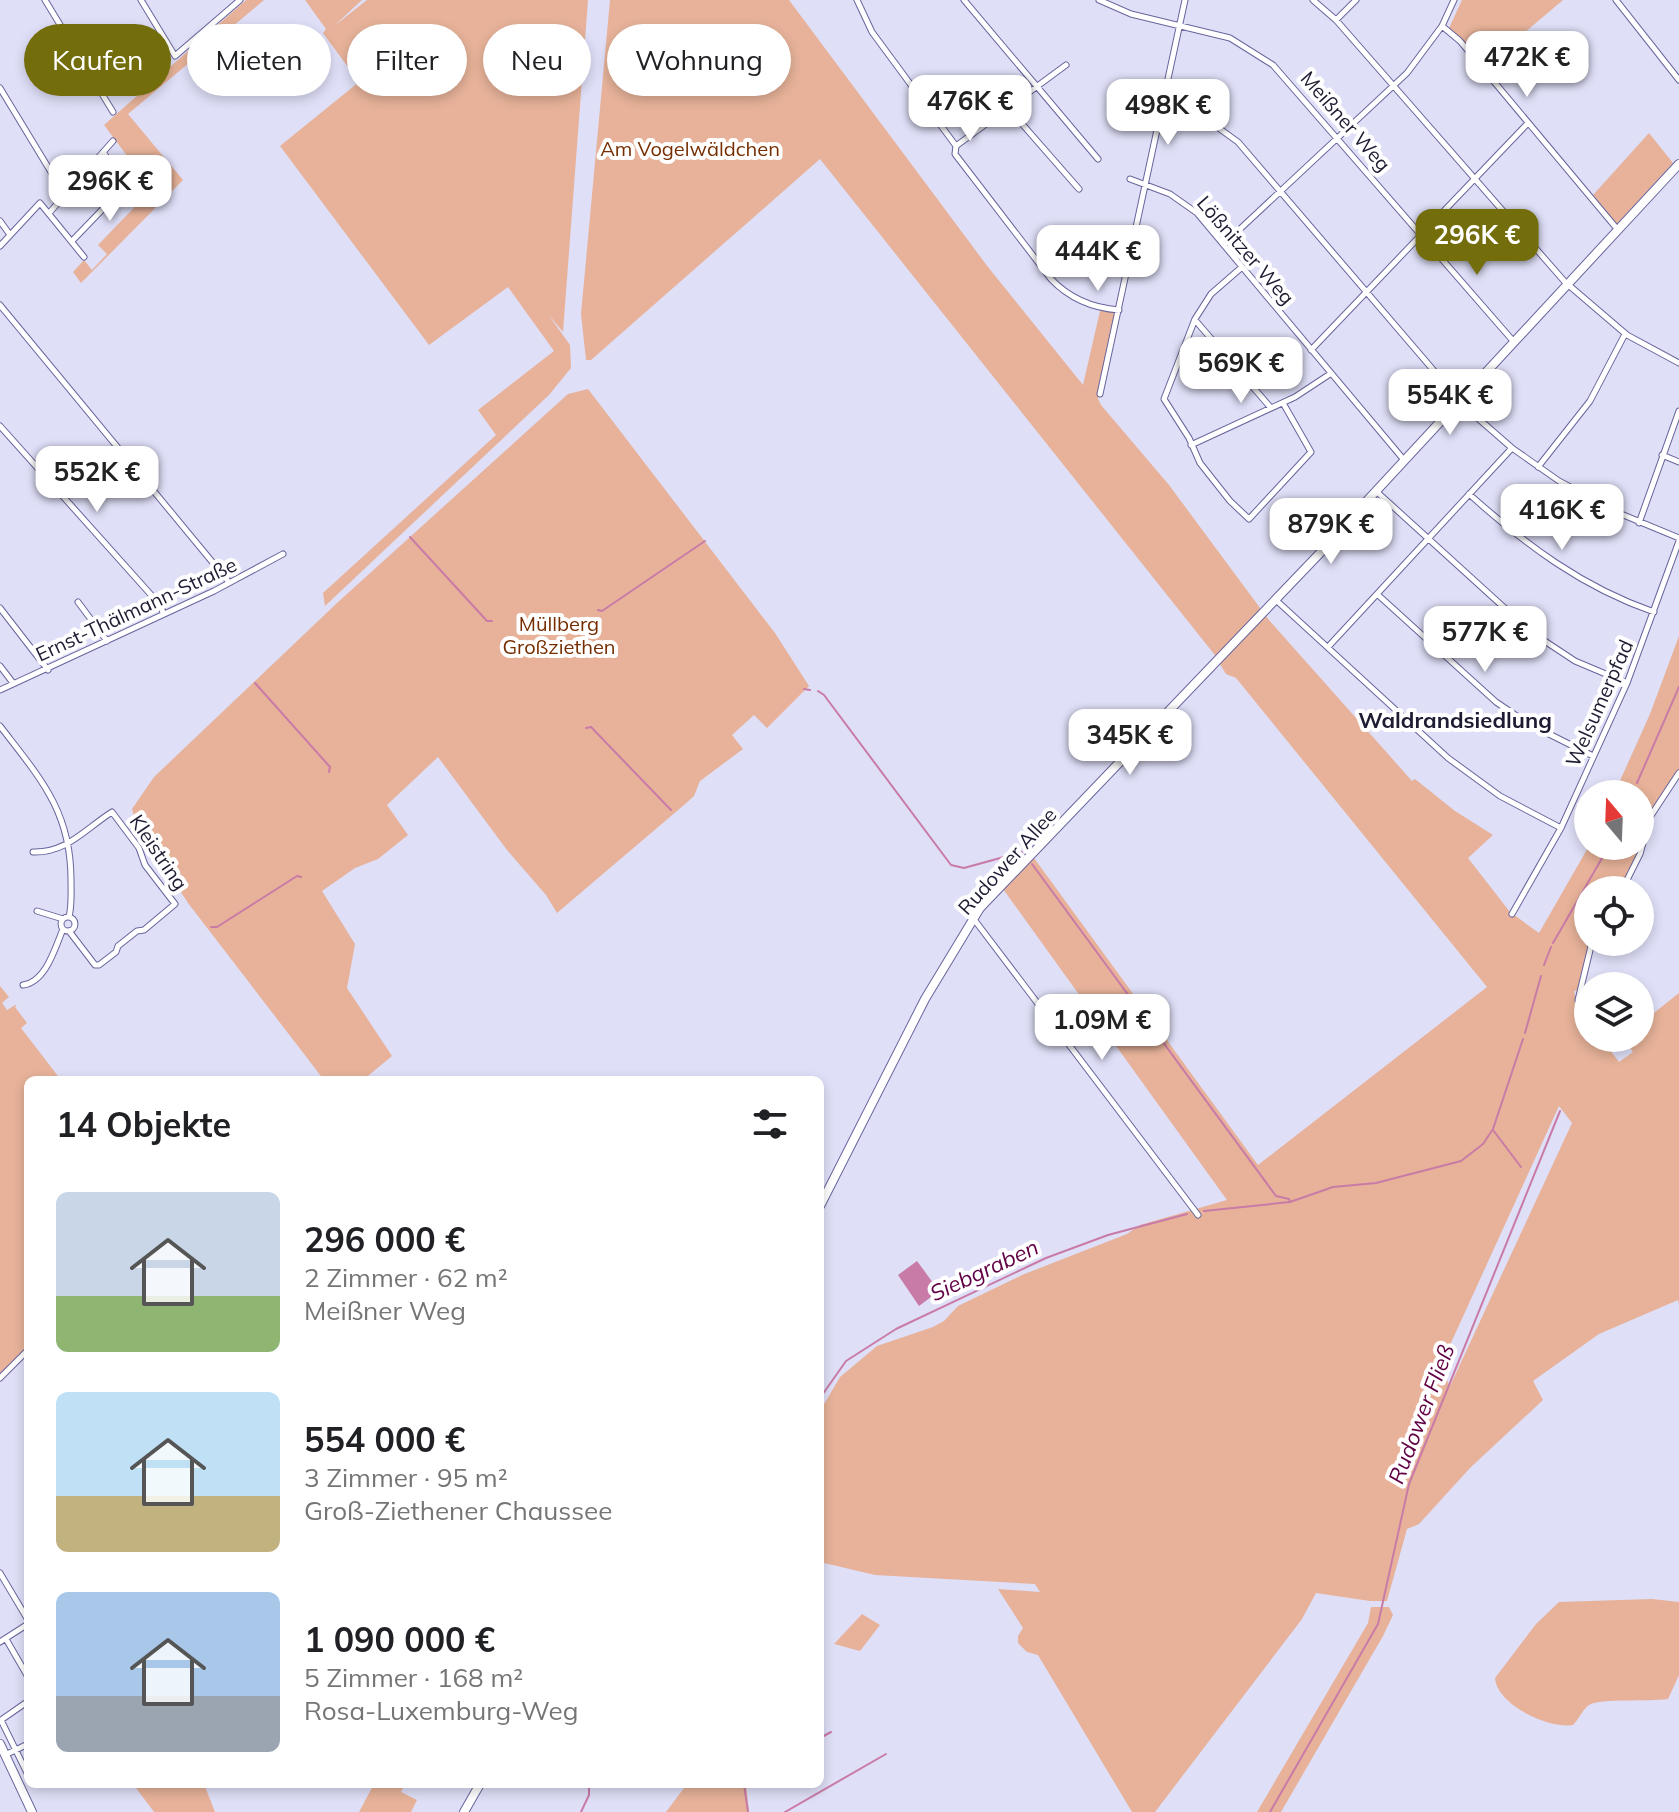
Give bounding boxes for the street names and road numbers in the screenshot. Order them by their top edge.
street label: Meißner Weg [1296,66,1396,176]
street label: Lößnitzer Weg [1192,191,1300,309]
street label: Ernst-Thälmann-Straße [32,551,240,667]
street label: Welsumerpfad [1560,636,1638,770]
street label: Rudower Allee [952,802,1062,920]
street label: Kleistring [125,809,193,895]

